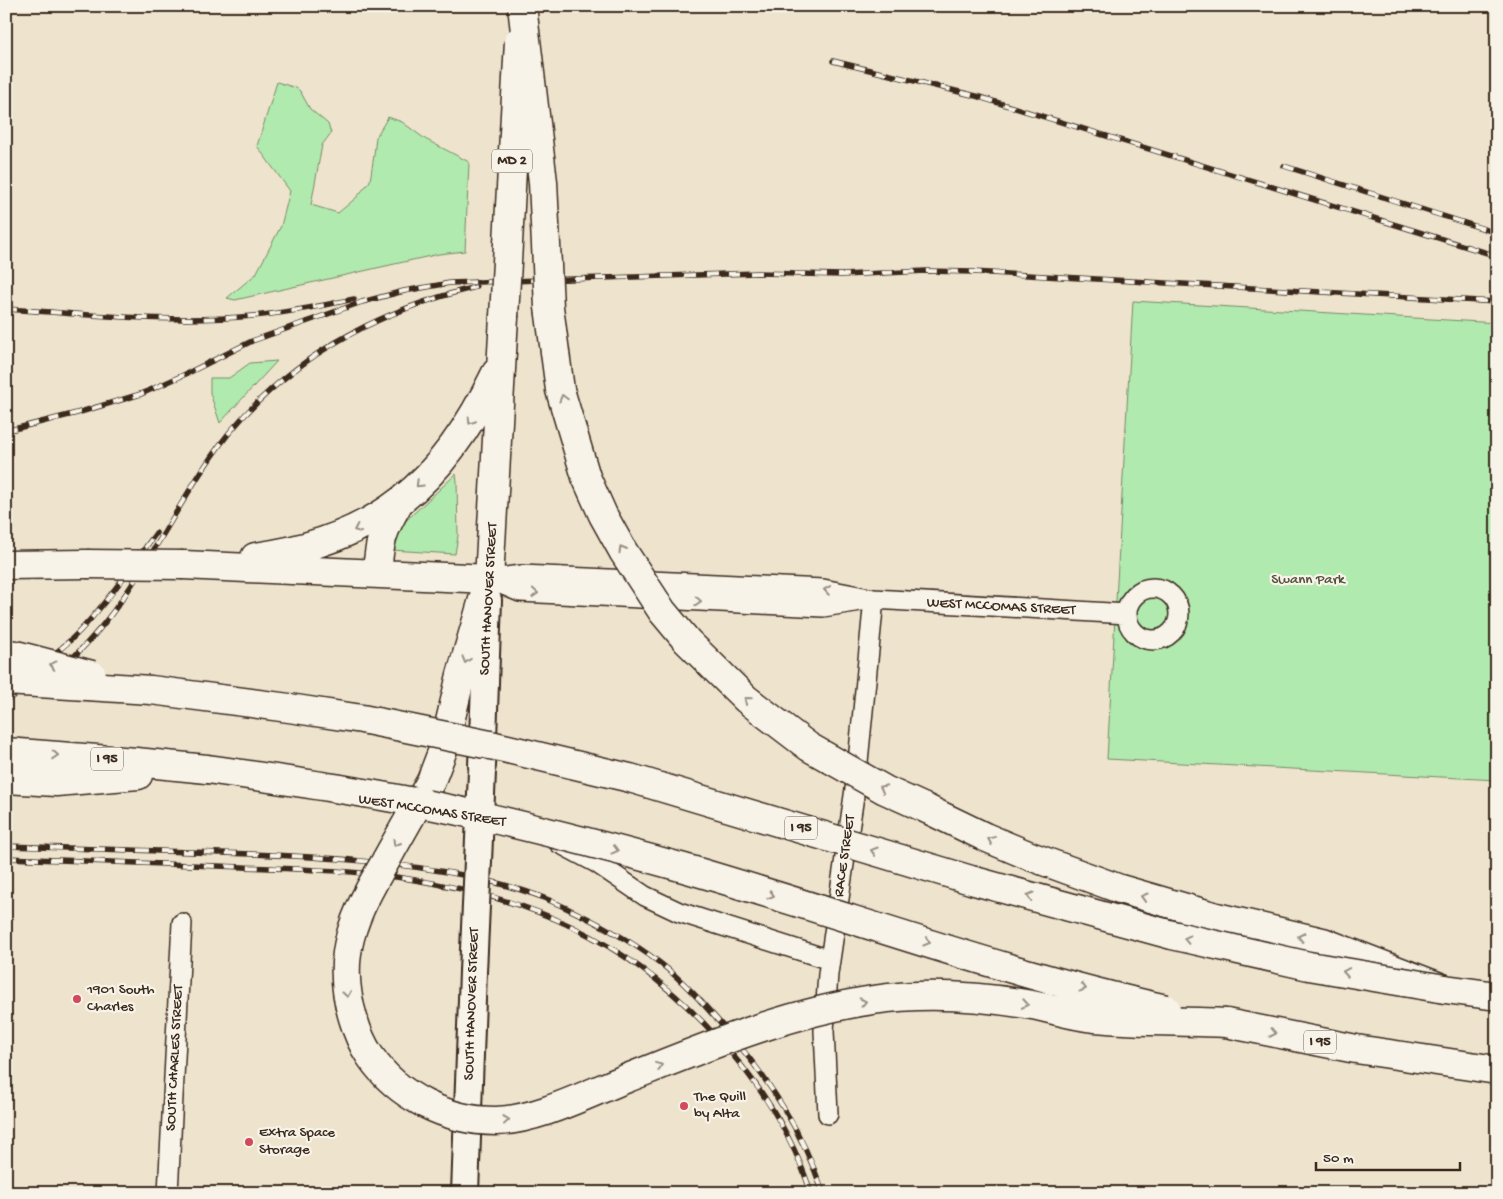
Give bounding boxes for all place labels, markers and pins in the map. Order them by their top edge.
place label: 1901 South Charles [86,981,155,1016]
marker: 1901 South Charles [71,993,83,1005]
place label: The Quill by Alta [693,1088,746,1123]
marker: The Quill by Alta [678,1100,690,1112]
place label: Extra Space Storage [259,1124,335,1159]
marker: Extra Space Storage [243,1136,255,1148]

